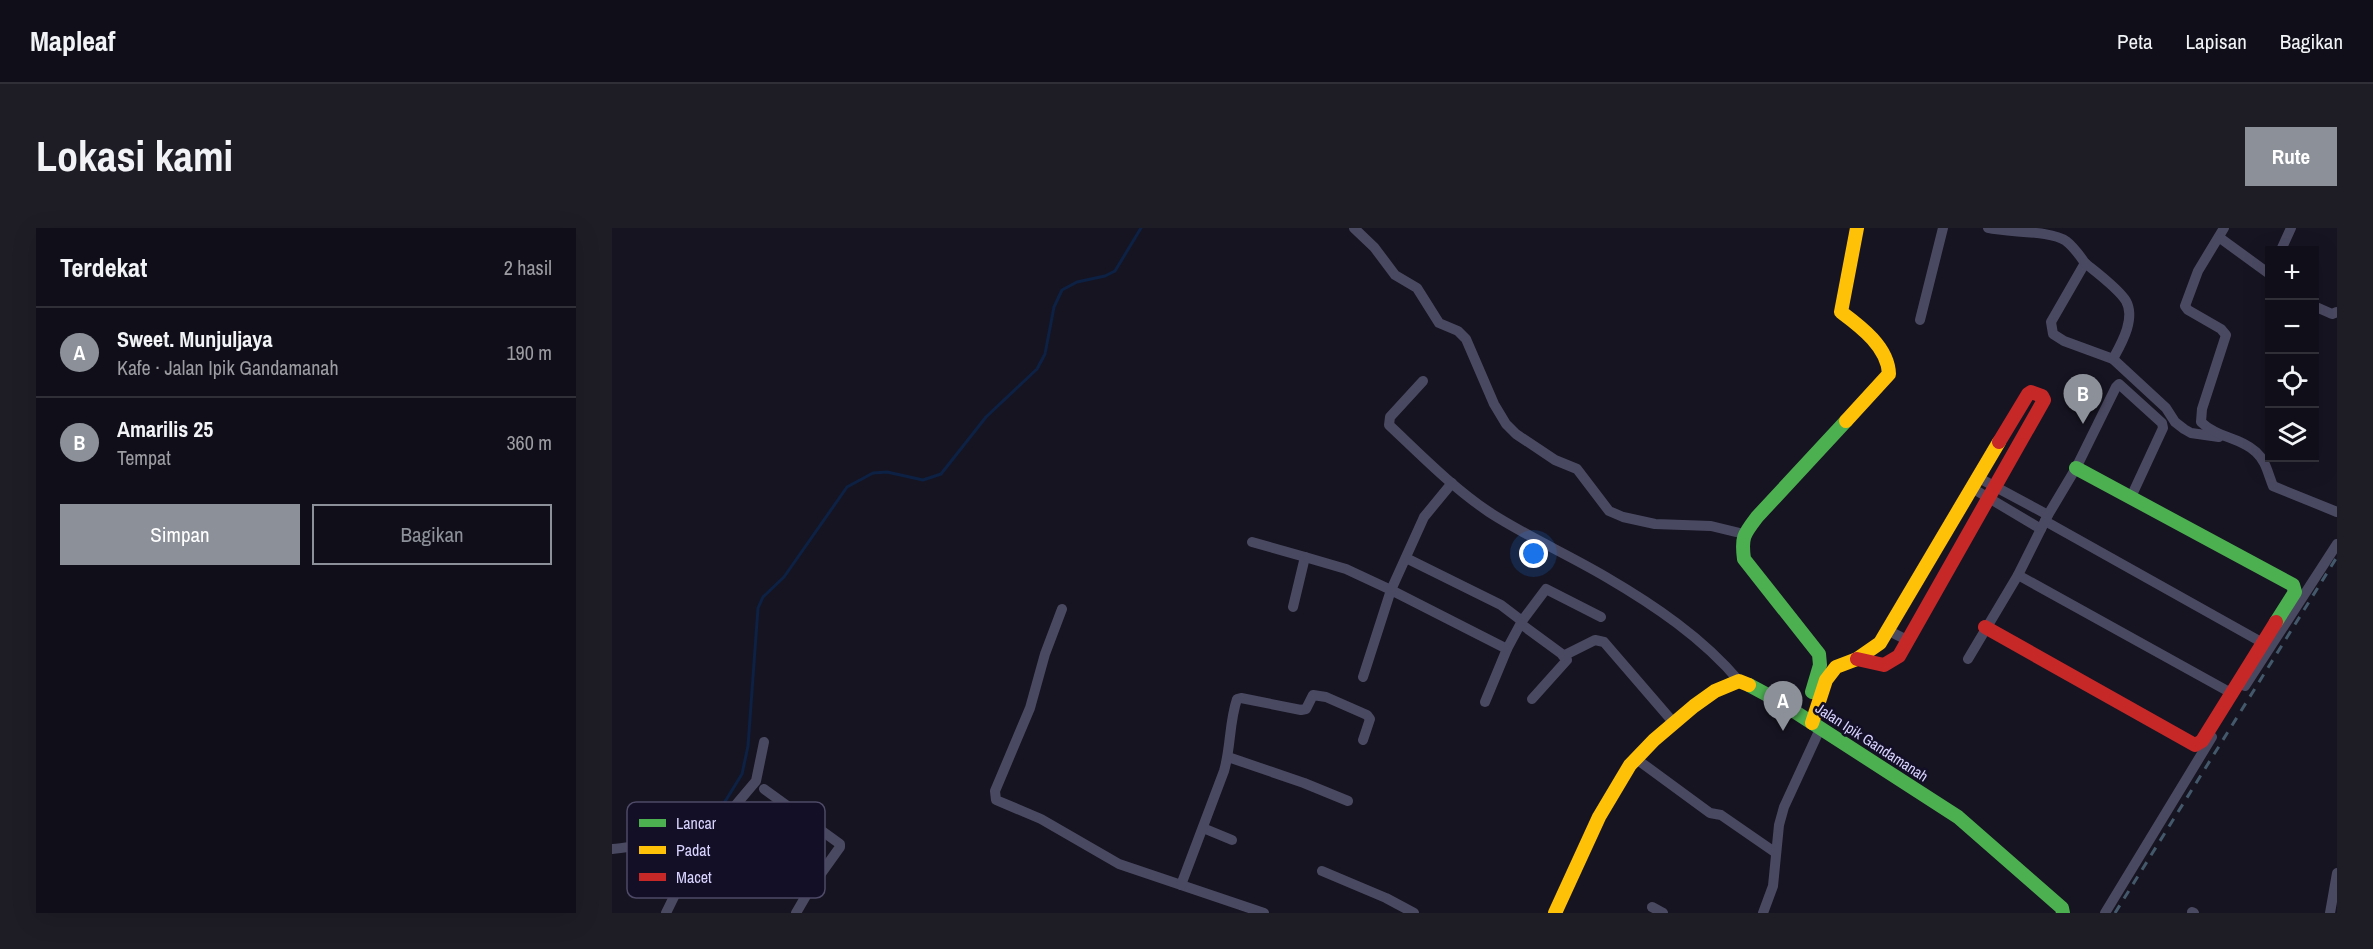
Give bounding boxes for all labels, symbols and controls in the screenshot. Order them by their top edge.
text: Mapleaf [30,22,115,60]
text: Peta [2117,27,2153,56]
text: Lapisan [2186,27,2247,56]
text: Bagikan [2280,27,2343,56]
button: Rute [2245,127,2337,186]
text: Lokasi kami [36,128,233,184]
map controls [2265,246,2319,462]
button: + [2265,246,2319,300]
text: Terdekat [60,250,147,285]
text: 2 hasil [504,254,552,281]
button: − [2265,300,2319,354]
text: Sweet. Munjuljaya [117,324,272,354]
text: A [74,339,85,366]
text: 190 m [506,339,552,366]
text: Kafe · Jalan Ipik Gandamanah [117,354,339,381]
button: locate [2265,354,2319,408]
pin: B [2064,374,2102,424]
button: layers [2265,408,2319,462]
text: Amarilis 25 [117,414,213,444]
text: B [74,429,85,456]
text: 360 m [506,429,552,456]
text: Tempat [117,444,171,471]
button: Simpan [60,504,300,565]
button: Bagikan [312,504,552,565]
your location [1519,539,1548,568]
pin: A [1764,682,1802,731]
street label: Jalan Ipik Gandamanah [1812,698,1932,786]
legend [627,802,825,898]
text: Lancar [676,812,717,834]
text: Padat [676,839,711,861]
text: Macet [676,866,712,888]

